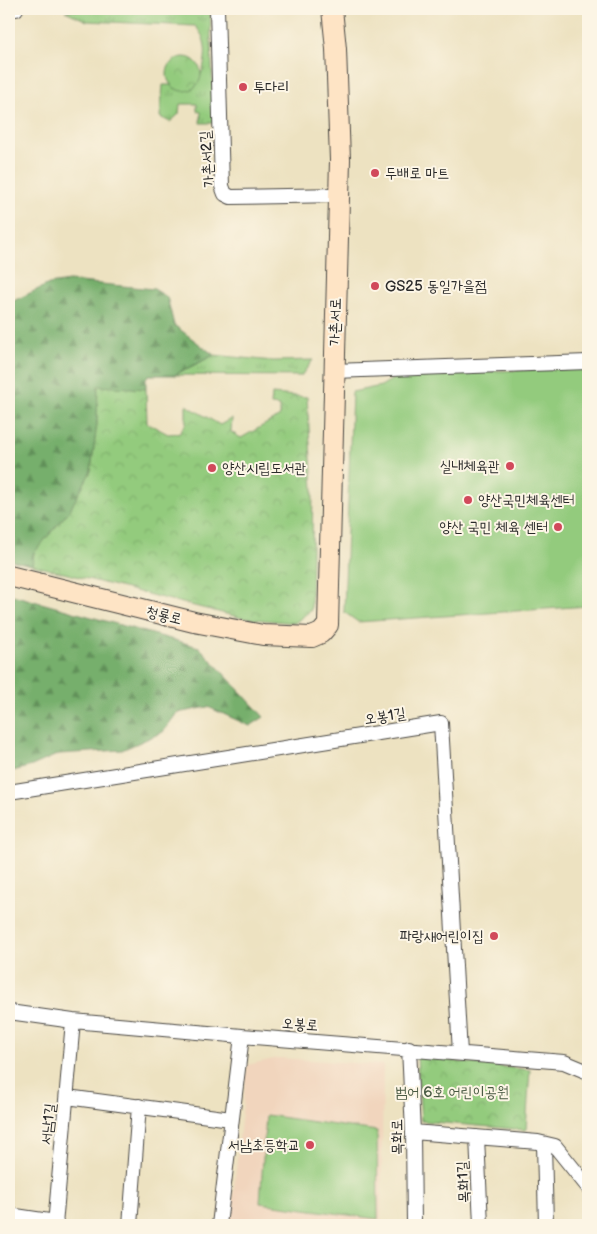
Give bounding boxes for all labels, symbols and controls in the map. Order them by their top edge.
place label: 투다리 [253,78,289,97]
marker: 투다리 [237,81,249,93]
street label: 가촌서2길 [196,130,219,188]
place label: 두배로 마트 [385,164,449,183]
marker: 두배로 마트 [369,167,381,179]
place label: GS25 동일가을점 [385,277,487,296]
marker: GS25 동일가을점 [369,280,381,292]
street label: 가촌서로 [326,298,345,346]
place label: 실내체육관 [440,457,500,476]
place label: 양산시립도서관 [222,459,307,478]
marker: 실내체육관 [504,460,516,472]
marker: 양산시립도서관 [206,462,218,474]
place label: 양산국민체육센터 [478,491,575,510]
marker: 양산국민체육센터 [462,494,474,506]
place label: 양산 국민 체육 센터 [439,518,548,537]
marker: 양산 국민 체육 센터 [552,521,564,533]
street label: 청룡로 [144,602,184,629]
street label: 오봉1길 [363,704,407,729]
place label: 파랑새어린이집 [400,927,484,946]
marker: 파랑새어린이집 [488,930,500,942]
street label: 오봉로 [281,1014,319,1035]
park label: 범어 6호 어린이공원 [395,1083,509,1102]
street label: 서남1길 [37,1102,60,1146]
street label: 목화로 [388,1119,407,1155]
place label: 서남초등학교 [228,1136,300,1155]
marker: 서남초등학교 [304,1139,316,1151]
street label: 목화1길 [453,1160,474,1203]

